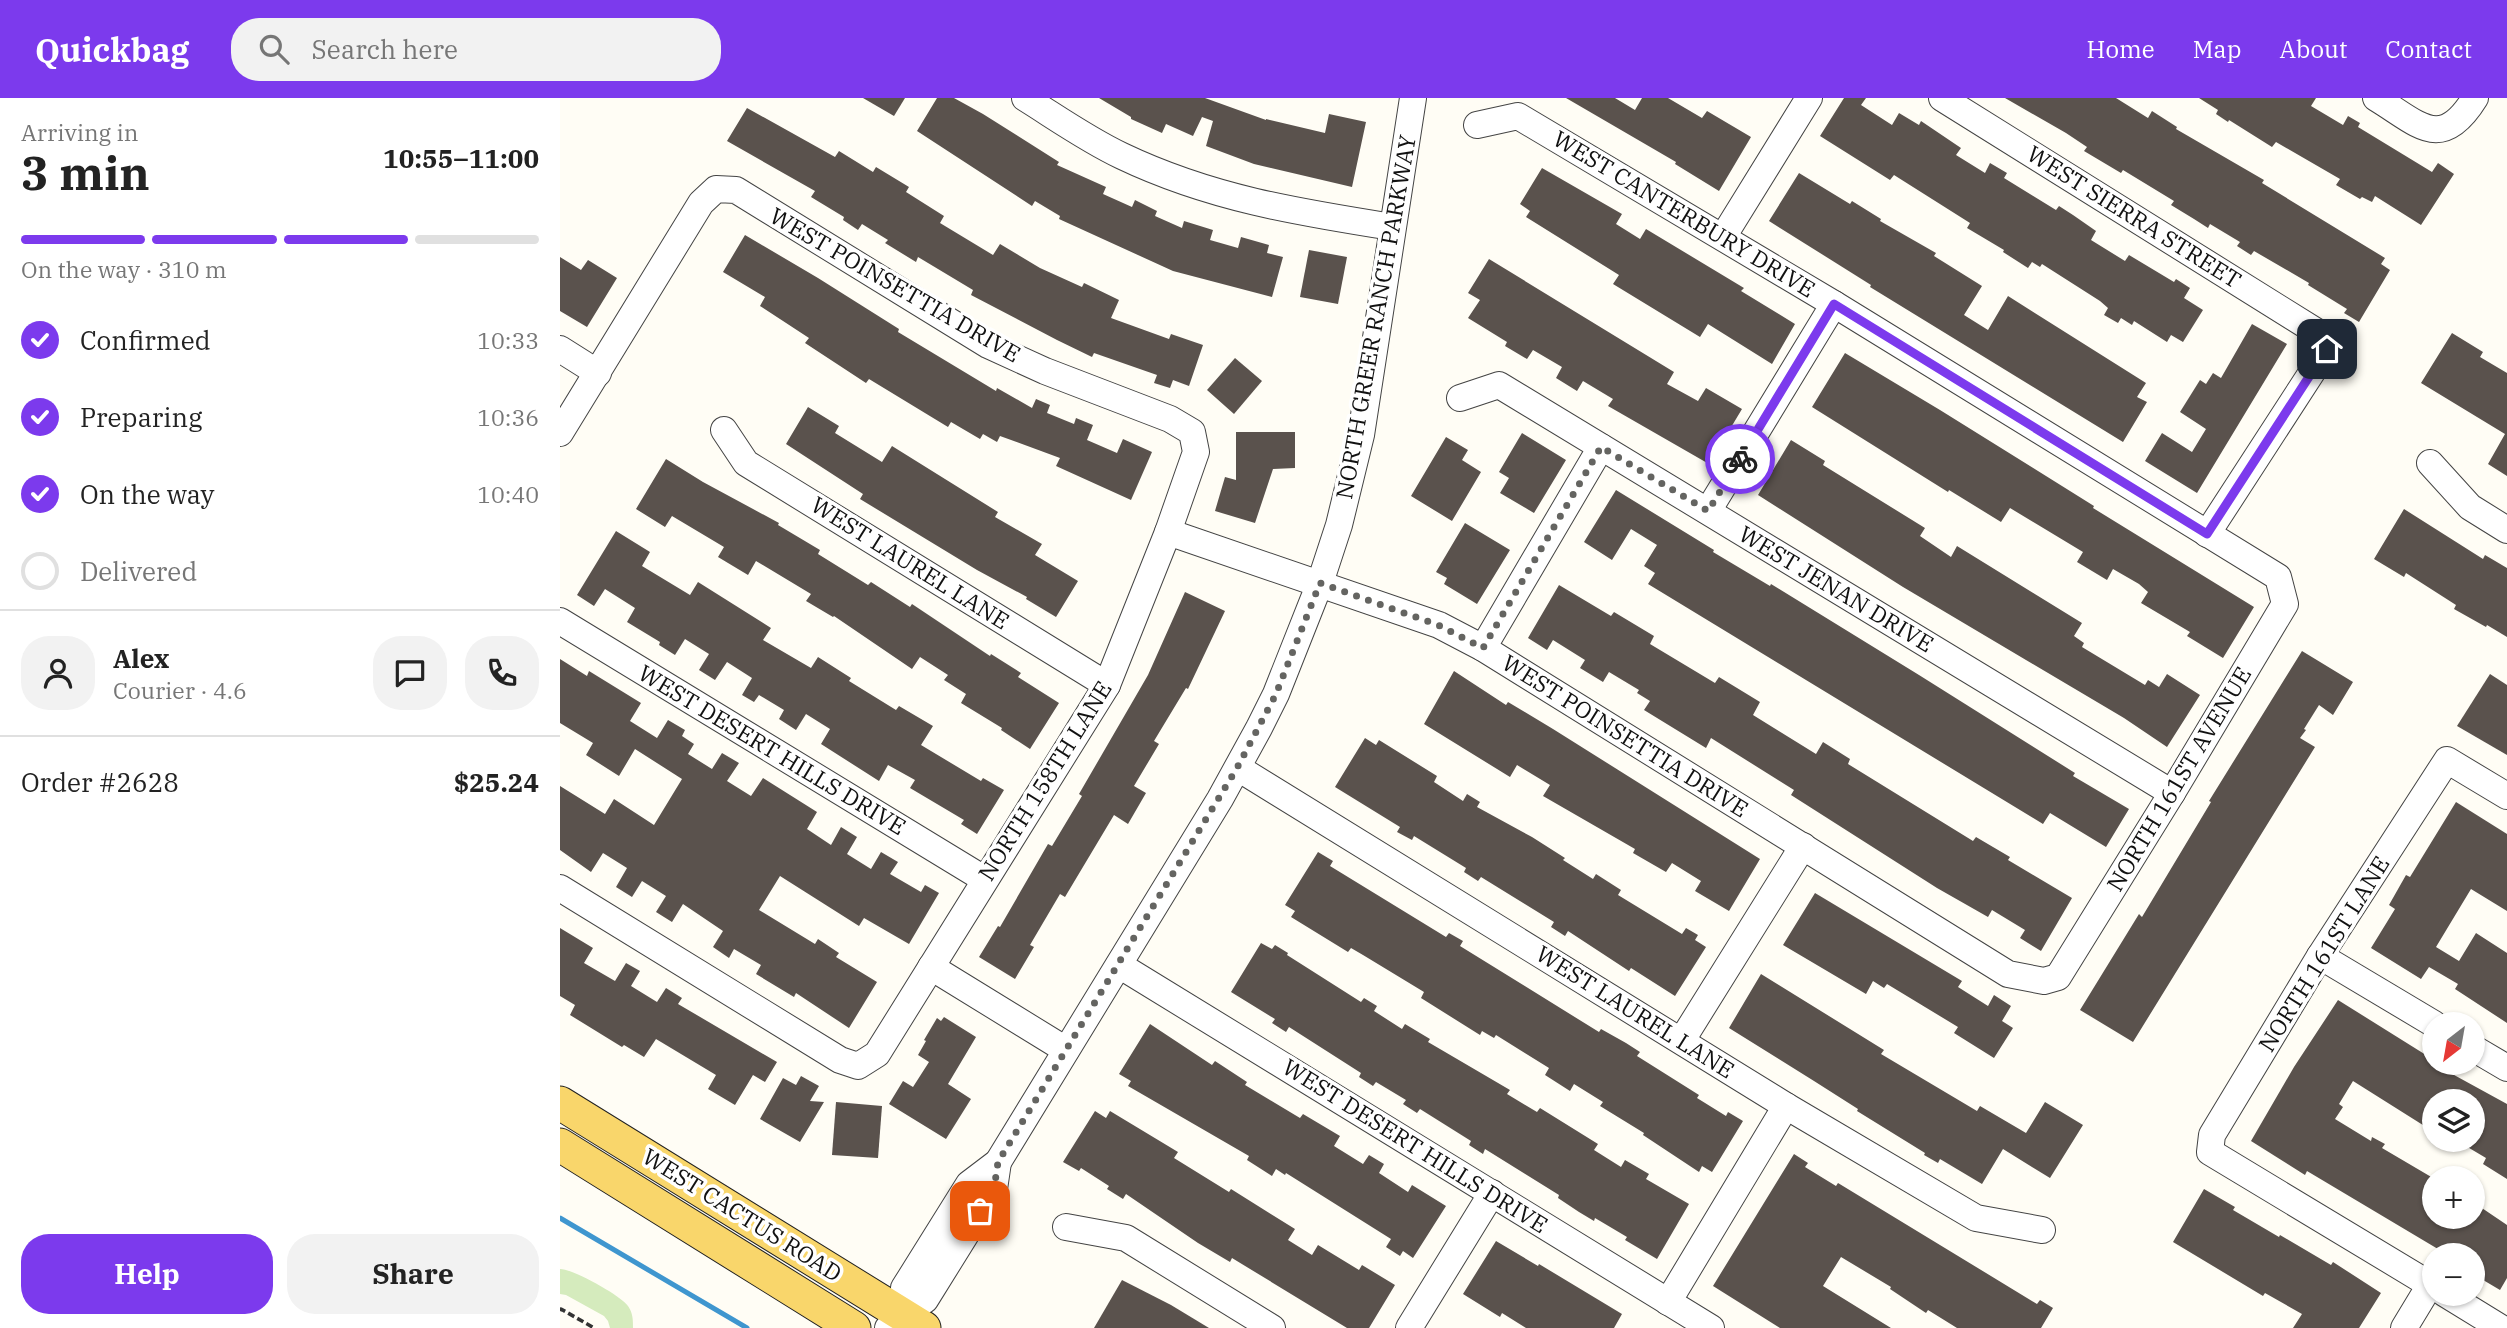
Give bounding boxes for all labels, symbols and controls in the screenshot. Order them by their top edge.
search box [231,18,721,81]
text: Quickbag [35,28,189,71]
icon: search [255,30,293,68]
text: Search here [311,32,458,66]
text: Home [2087,33,2155,65]
text: Map [2193,33,2241,65]
text: About [2279,33,2347,65]
text: Contact [2385,33,2472,65]
text: Arriving in [21,117,138,147]
street label: WEST CANTERBURY DRIVE [1548,123,1821,303]
street label: NORTH GREER RANCH PARKWAY [1328,132,1422,501]
street label: WEST SIERRA STREET [2022,138,2247,294]
text: 10:55–11:00 [383,141,539,175]
text: 3 min [21,143,150,203]
street label: WEST POINSETTIA DRIVE [765,200,1026,368]
text: On the way · 310 m [21,254,227,284]
pin [2297,319,2357,379]
icon: check [21,321,59,359]
text: Confirmed [80,323,211,357]
text: 10:33 [477,325,539,355]
icon: home [2308,330,2346,368]
icon: check [21,398,59,436]
text: Preparing [80,400,202,434]
text: 10:36 [477,402,539,432]
courier [1705,424,1775,494]
icon: bike [1721,440,1759,478]
icon: check [21,475,59,513]
text: On the way [80,477,214,511]
text: 10:40 [477,479,539,509]
street label: WEST LAUREL LANE [806,489,1015,635]
street label: WEST JENAN DRIVE [1734,518,1939,658]
text: Delivered [80,554,197,588]
button: person [21,636,95,710]
button: chat [373,636,447,710]
button: phone [465,636,539,710]
text: Alex [113,641,169,675]
street label: WEST POINSETTIA DRIVE [1497,647,1754,823]
street label: WEST DESERT HILLS DRIVE [633,657,912,841]
street label: NORTH 161ST AVENUE [2099,661,2257,896]
text: Courier · 4.6 [113,675,247,705]
street label: NORTH 158TH LANE [971,675,1118,886]
text: Order #2628 [21,765,179,799]
text: $25.24 [454,765,539,799]
street label: NORTH 161ST LANE [2251,850,2395,1057]
street label: WEST LAUREL LANE [1531,938,1740,1084]
north arrow [2422,1012,2485,1074]
map controls [2422,1012,2485,1306]
street label: WEST DESERT HILLS DRIVE [1277,1051,1554,1239]
button: layers [2422,1089,2485,1152]
street label: WEST CACTUS ROAD [637,1141,848,1288]
button: + [2422,1166,2485,1229]
pin [950,1181,1010,1241]
icon: bag [961,1192,999,1230]
button: Help [21,1234,273,1314]
button: Share [287,1234,539,1314]
button: − [2422,1243,2485,1306]

